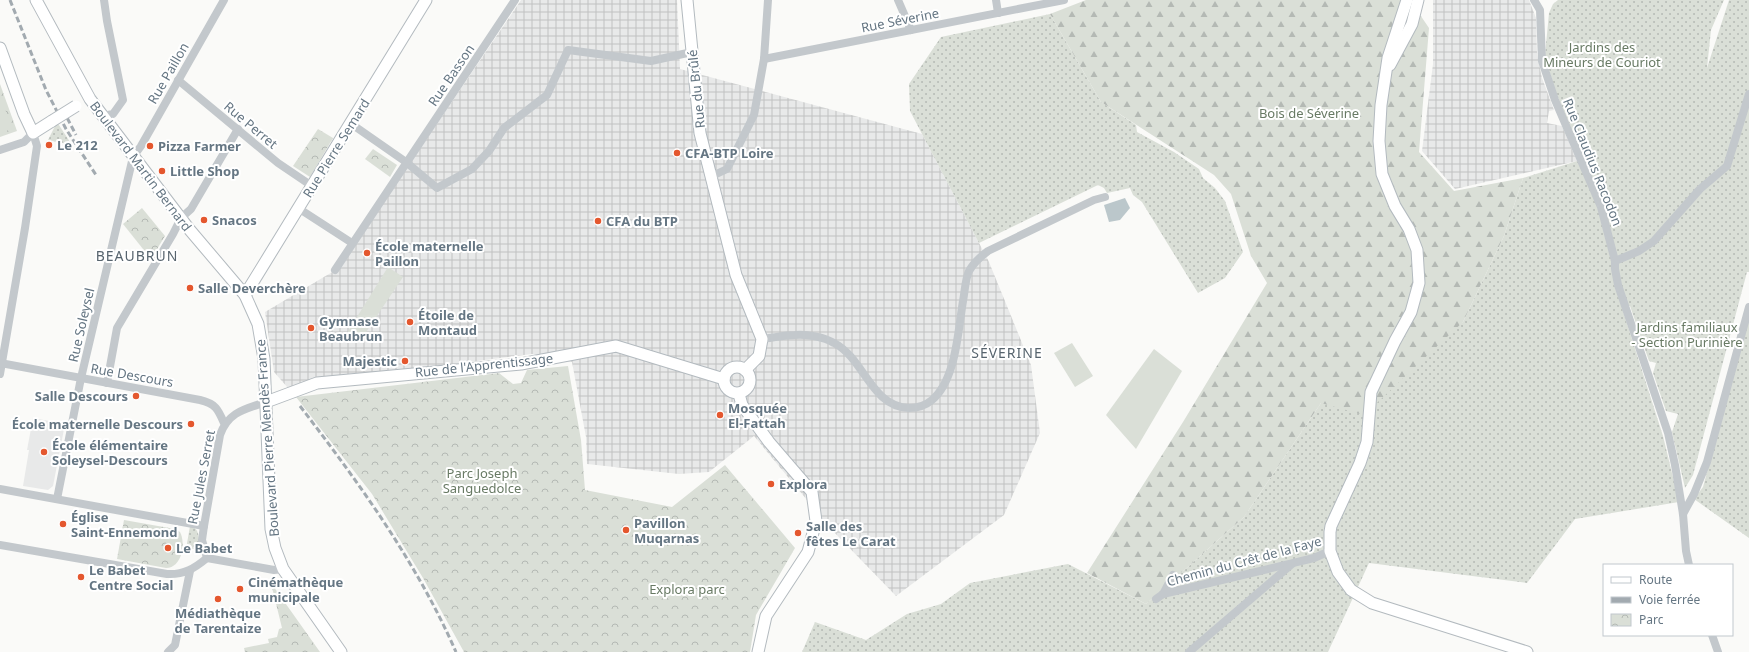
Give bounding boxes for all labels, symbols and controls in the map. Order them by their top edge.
street label: Rue Séverine [859,4,941,36]
park label: Jardins des Mineurs de Couriot [1543,38,1661,71]
street label: Rue Paillon [143,39,193,107]
street label: Rue Basson [424,41,478,109]
street label: Rue du Brûlé [683,49,709,129]
street label: Rue Pierre Semard [298,95,374,201]
street label: Rue Claudius Racodon [1559,96,1627,228]
street label: Boulevard Martin Bernard [86,97,196,235]
street label: Rue Perret [220,97,282,153]
park label: Bois de Séverine [1259,104,1359,122]
place label: Le 212 [57,136,98,154]
place label: Pizza Farmer [158,137,241,155]
marker: Le 212 [44,140,54,150]
marker: Pizza Farmer [145,141,155,151]
place label: CFA-BTP Loire [685,144,774,162]
marker: CFA-BTP Loire [672,148,682,158]
place label: Little Shop [170,162,239,180]
marker: Little Shop [157,166,167,176]
place label: Snacos [212,211,257,229]
place label: CFA du BTP [606,212,678,230]
marker: Snacos [199,215,209,225]
marker: CFA du BTP [593,216,603,226]
place label: École maternelle Paillon [375,237,484,270]
district label: BEAUBRUN [96,246,178,265]
marker: École maternelle Paillon [362,248,372,258]
place label: Salle Deverchère [198,279,306,297]
marker: Salle Deverchère [185,283,195,293]
street label: Rue Soleysel [64,286,98,364]
place label: Étoile de Montaud [418,306,477,339]
place label: Gymnase Beaubrun [319,312,383,345]
marker: Étoile de Montaud [405,317,415,327]
park label: Jardins familiaux - Section Purinière [1631,318,1743,351]
marker: Gymnase Beaubrun [306,323,316,333]
street label: Boulevard Pierre Mendès France [251,339,283,537]
district label: SÉVERINE [971,343,1043,362]
street label: Rue de l'Apprentissage [414,349,554,381]
place label: Majestic [343,352,397,370]
marker: Majestic [400,356,410,366]
street label: Rue Descours [89,359,175,391]
place label: Salle Descours [35,387,128,405]
marker: Salle Descours [131,391,141,401]
place label: Mosquée El-Fattah [728,399,787,432]
marker: Mosquée El-Fattah [715,410,725,420]
place label: École maternelle Descours [12,415,183,433]
marker: École maternelle Descours [186,419,196,429]
street label: Rue Jules Serret [183,428,219,526]
place label: École élémentaire Soleysel-Descours [52,436,168,469]
marker: École élémentaire Soleysel-Descours [39,447,49,457]
park label: Parc Joseph Sanguedolce [443,464,521,497]
place label: Explora [779,475,827,493]
marker: Explora [766,479,776,489]
place label: Église Saint-Ennemond [71,508,178,541]
place label: Pavillon Muqarnas [634,514,699,547]
place label: Salle des fêtes Le Carat [806,517,896,550]
marker: Église Saint-Ennemond [58,519,68,529]
marker: Pavillon Muqarnas [621,525,631,535]
marker: Salle des fêtes Le Carat [793,528,803,538]
street label: Chemin du Crêt de la Faye [1165,532,1323,590]
place label: Le Babet [176,539,233,557]
marker: Le Babet [163,543,173,553]
place label: Le Babet Centre Social [89,561,173,594]
legend [1603,564,1733,636]
text: Route [1639,571,1672,588]
marker: Le Babet Centre Social [76,572,86,582]
place label: Cinémathèque municipale [248,573,343,606]
park label: Explora parc [649,580,725,598]
marker: Cinémathèque municipale [235,584,245,594]
text: Voie ferrée [1639,591,1701,608]
marker: Médiathèque de Tarentaize [213,594,223,604]
place label: Médiathèque de Tarentaize [175,604,262,637]
text: Parc [1639,611,1664,628]

